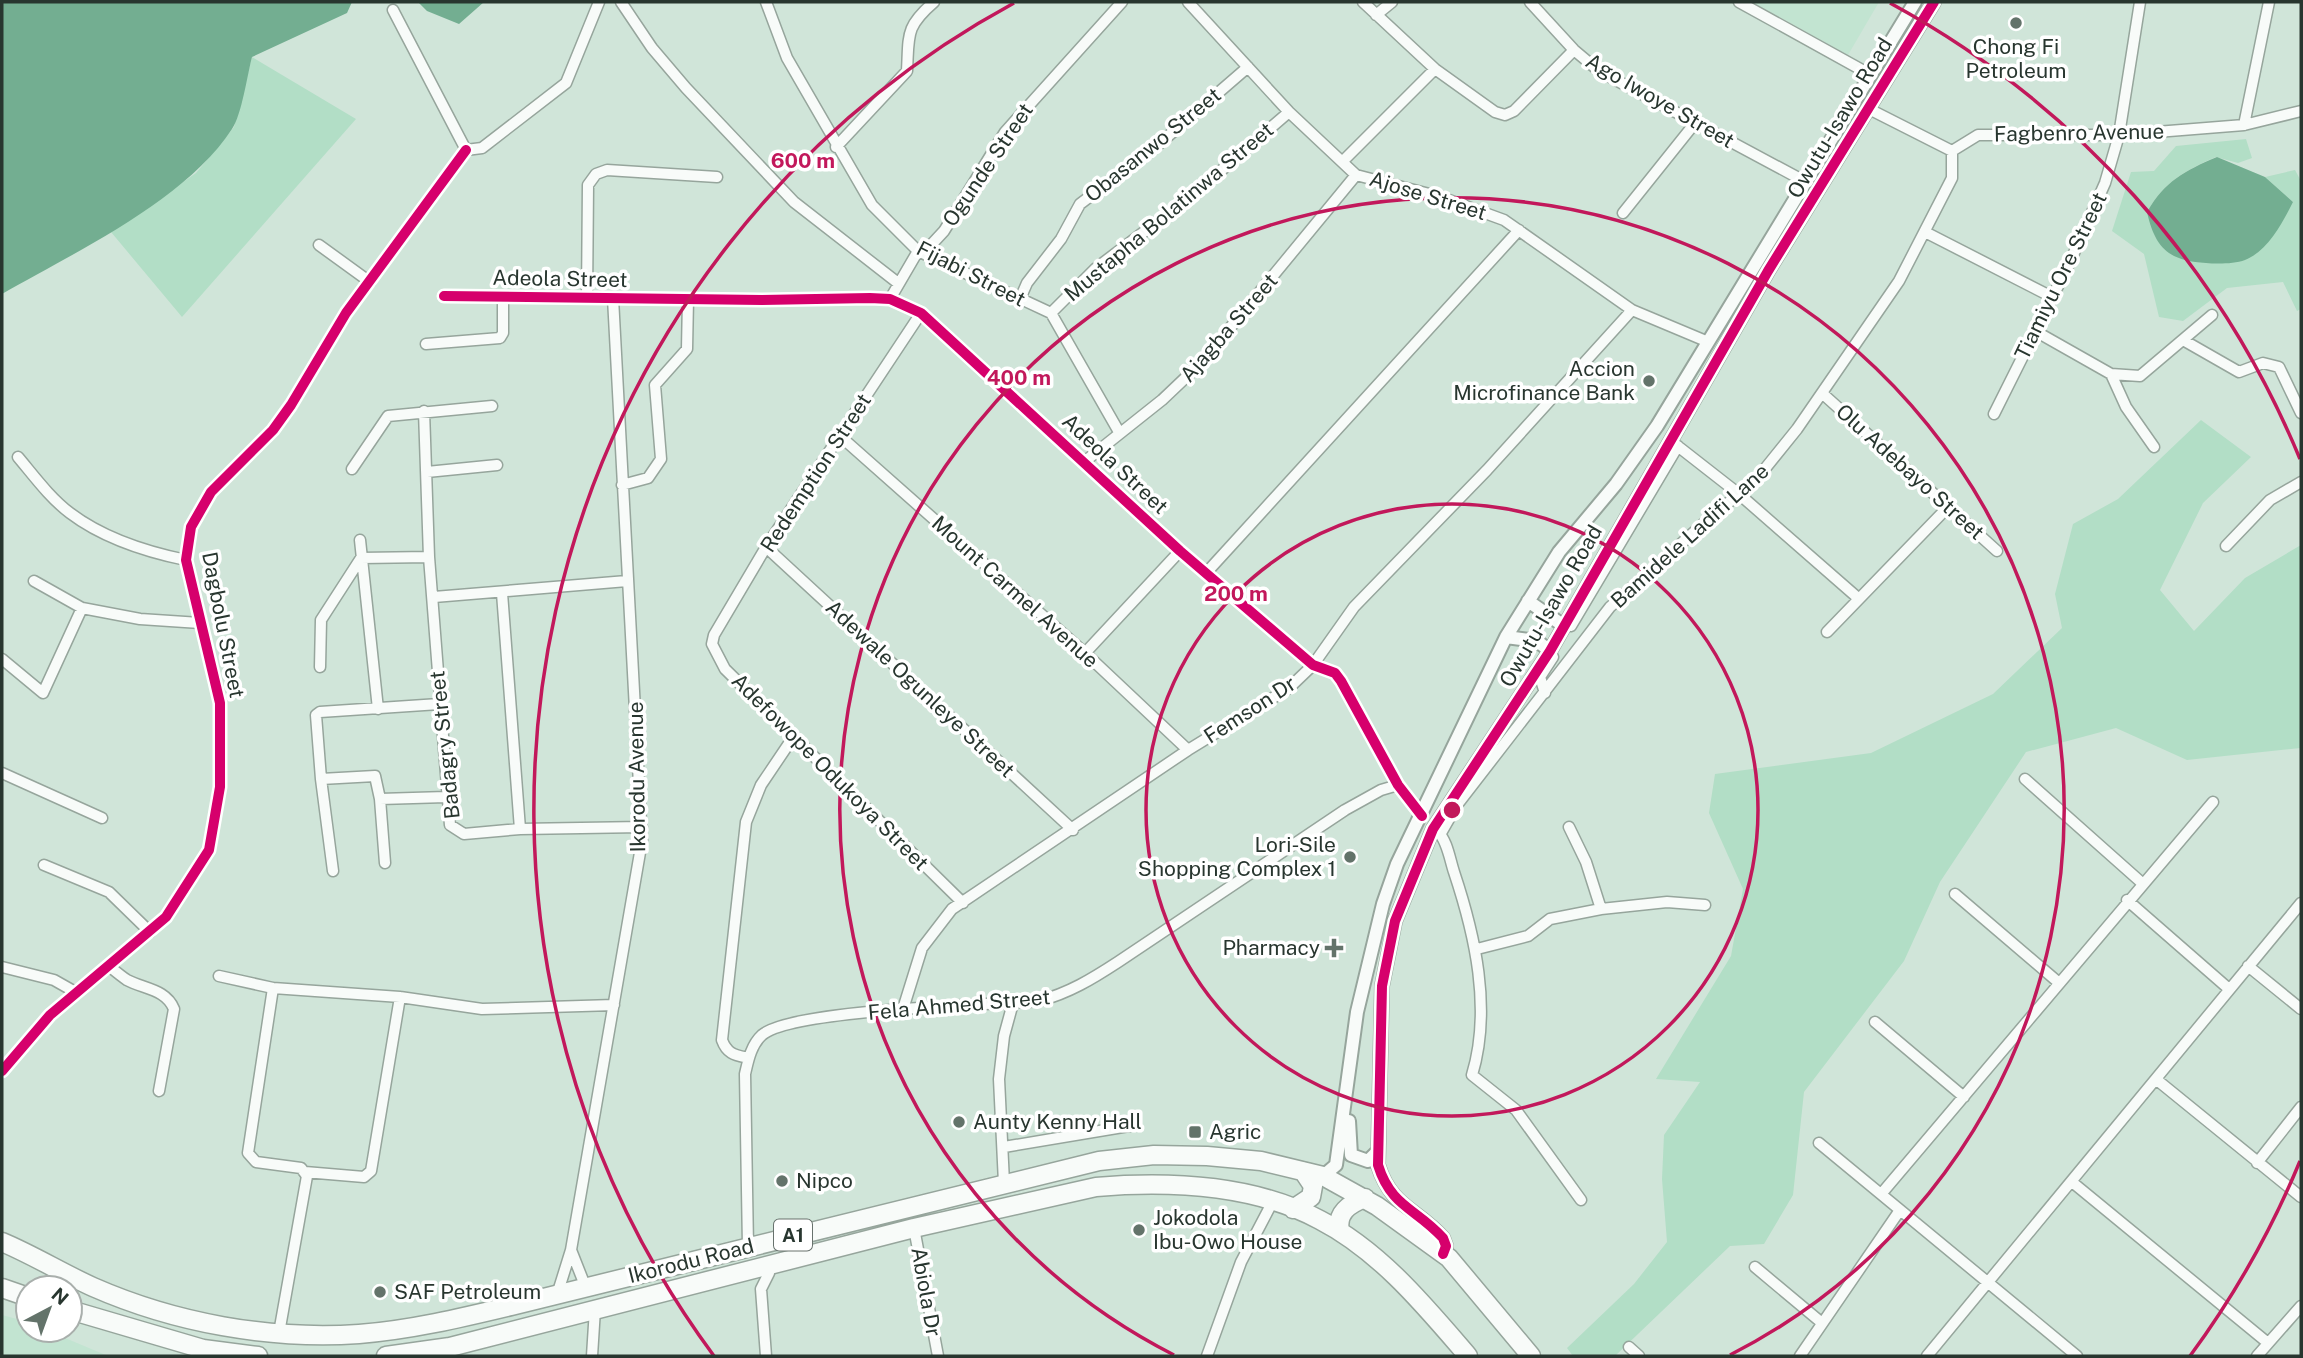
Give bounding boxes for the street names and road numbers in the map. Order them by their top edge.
street label: Owutu-Isawo Road [1782,33,1897,203]
street label: Ago Iwoye Street [1582,48,1739,153]
street label: Obasanwo Street [1080,82,1226,207]
street label: Ogunde Street [937,98,1038,231]
street label: Mustapha Bolatinwa Street [1059,117,1278,306]
street label: Fagbenro Avenue [1994,119,2164,146]
street label: Ajose Street [1367,166,1490,225]
street label: Tiamiyu Ore Street [2009,188,2112,363]
street label: Fijabi Street [913,235,1030,312]
street label: Adeola Street [492,265,628,292]
street label: Ajagba Street [1175,268,1283,387]
street label: Redemption Street [755,389,876,557]
street label: Olu Adebayo Street [1831,399,1989,545]
street label: Adeola Street [1057,408,1173,519]
street label: Bamidele Ladifi Lane [1606,458,1774,613]
street label: Mount Carmel Avenue [927,510,1104,673]
street label: Owutu-Isawo Road [1494,520,1607,691]
street label: Dagbolu Street [197,550,250,700]
street label: Adewale Ogunleye Street [821,595,1020,783]
street label: Adefowope Odukoya Street [727,668,934,875]
street label: Badagry Street [424,670,465,820]
street label: Femson Dr [1199,671,1300,749]
street label: Ikorodu Avenue [623,701,650,853]
street label: Fela Ahmed Street [867,984,1051,1025]
road number: A1 [774,1219,812,1250]
street label: Ikorodu Road [625,1233,756,1288]
street label: Abiola Dr [906,1245,947,1339]

